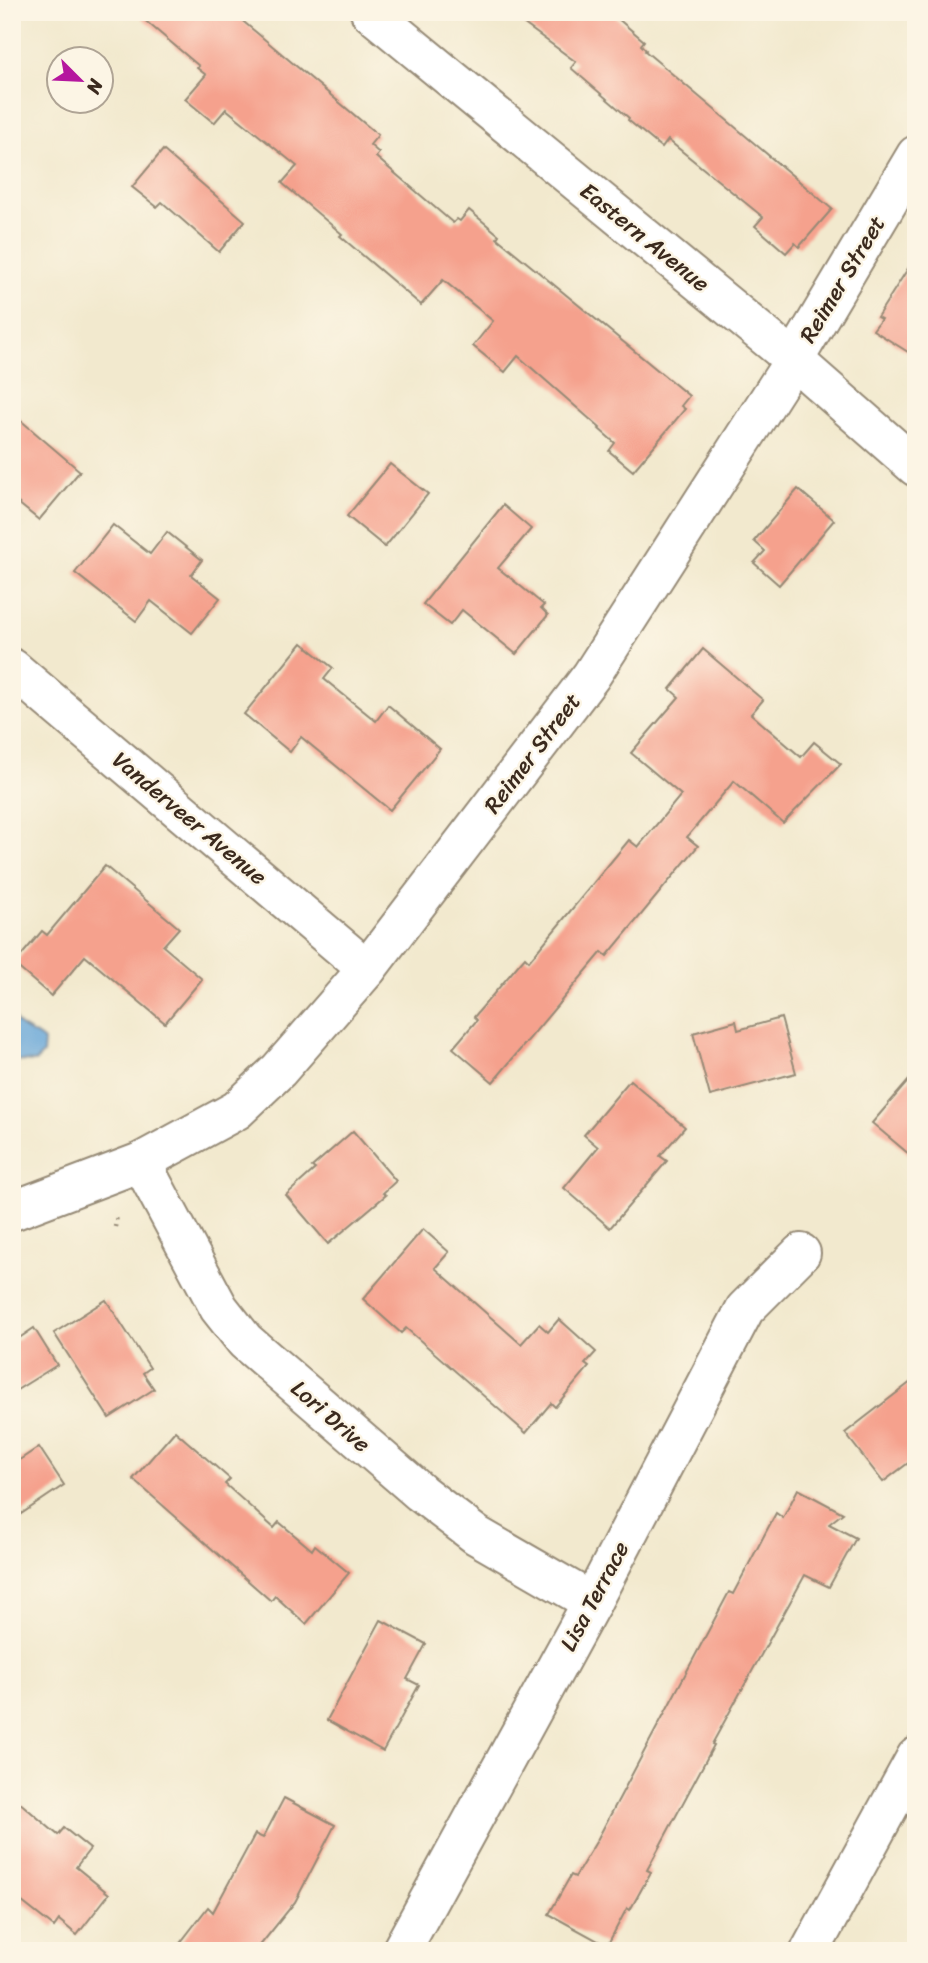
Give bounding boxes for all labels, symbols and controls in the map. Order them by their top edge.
north arrow [46,46,116,116]
text: N [77,73,113,100]
street label: Eastern Avenue [570,172,719,303]
street label: Reimer Street [788,207,897,351]
street label: Reimer Street [473,684,592,823]
street label: Vanderveer Avenue [103,741,277,896]
street label: Lori Drive [281,1369,381,1463]
street label: Lisa Terrace [548,1533,641,1659]

